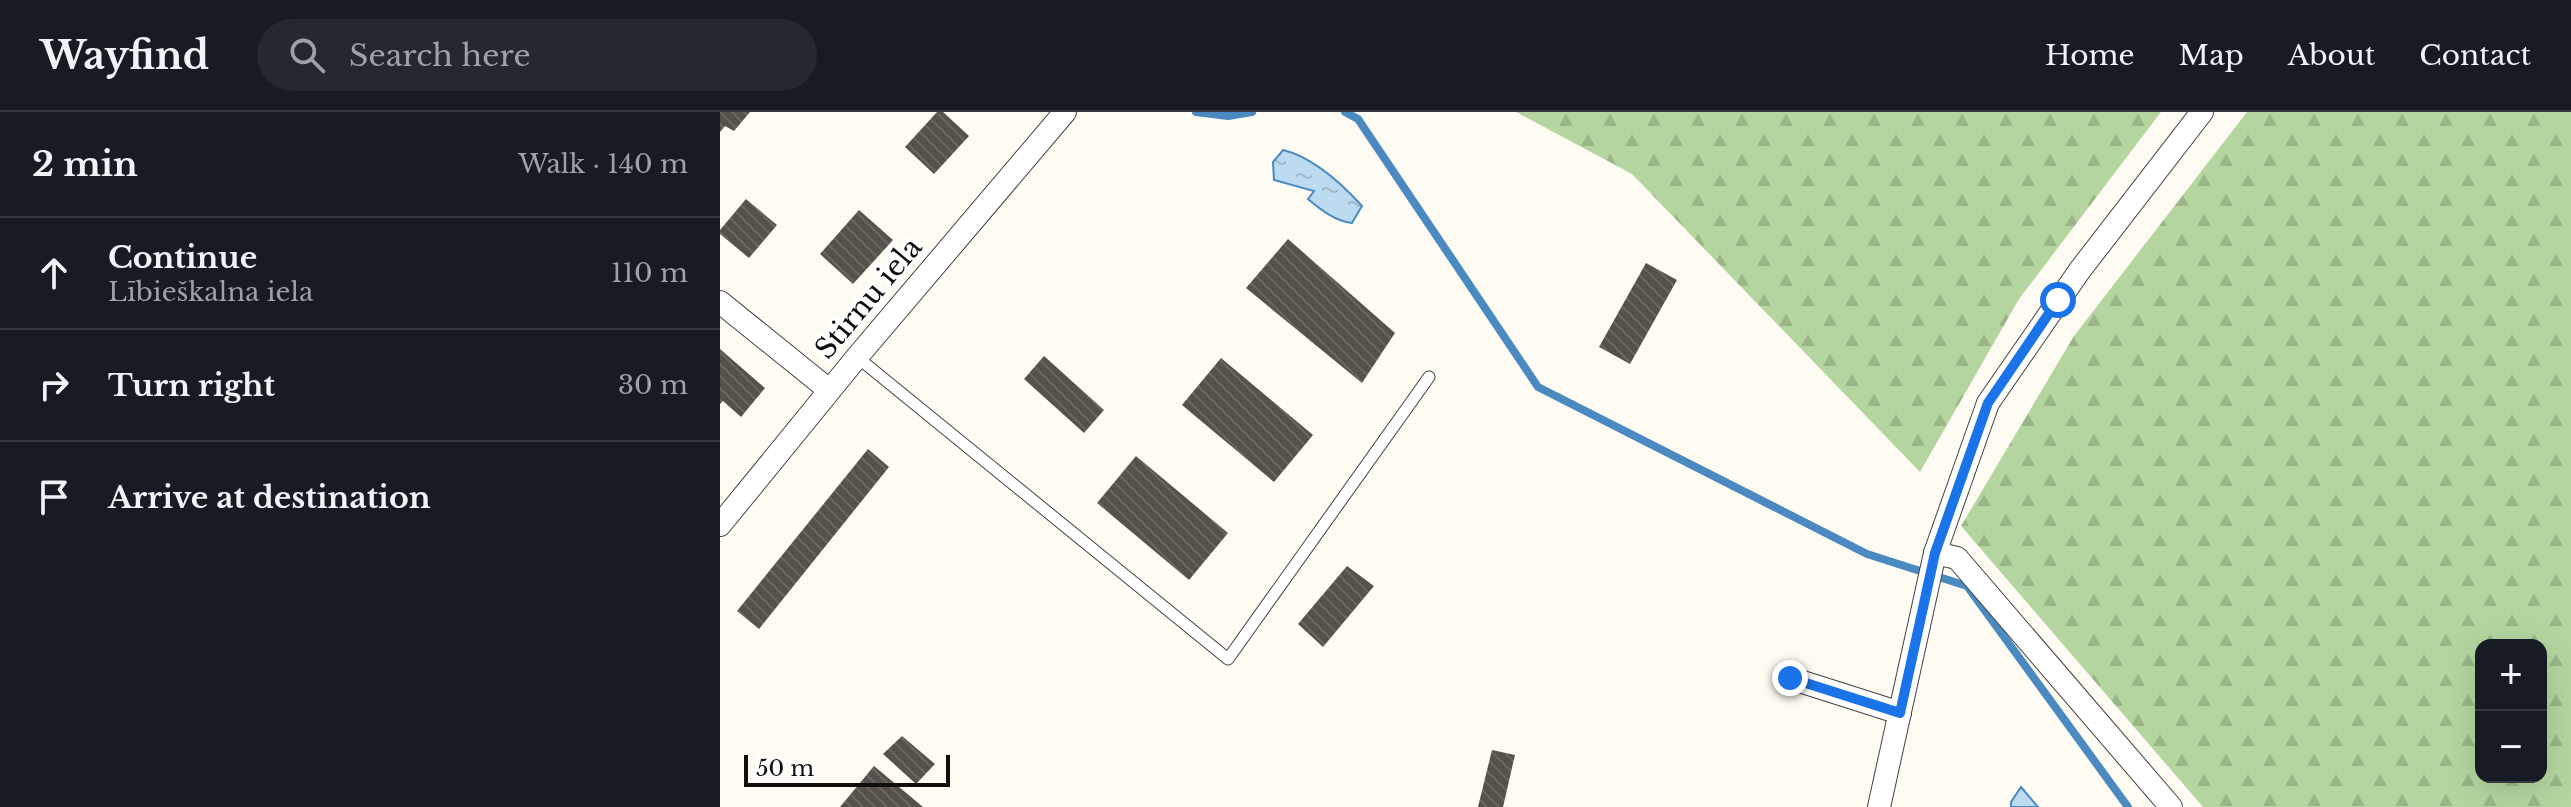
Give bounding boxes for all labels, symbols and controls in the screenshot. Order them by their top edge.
search box [257,19,817,91]
text: Wayfind [40,32,209,79]
icon: search [285,33,329,77]
text: Search here [349,37,531,74]
text: Home [2045,38,2135,73]
text: Map [2179,38,2244,73]
text: About [2288,38,2375,73]
text: Contact [2419,38,2531,73]
text: 2 min [32,143,138,185]
text: Walk · 140 m [518,148,688,180]
street label: Stirnu iela [808,230,930,366]
text: Continue [108,239,257,276]
icon: ahead [32,251,76,295]
text: 110 m [611,257,688,289]
text: Lībieškalna iela [108,276,313,308]
route start [2040,282,2076,318]
icon: right [32,363,76,407]
text: Turn right [108,367,275,404]
text: 30 m [618,369,688,401]
icon: arrive [32,475,76,519]
text: Arrive at destination [108,479,431,516]
map controls [2475,639,2547,783]
button: + [2475,639,2547,711]
route end [1772,660,1808,696]
button: − [2475,711,2547,783]
scale bar [744,751,950,787]
text: 50 m [756,755,814,782]

